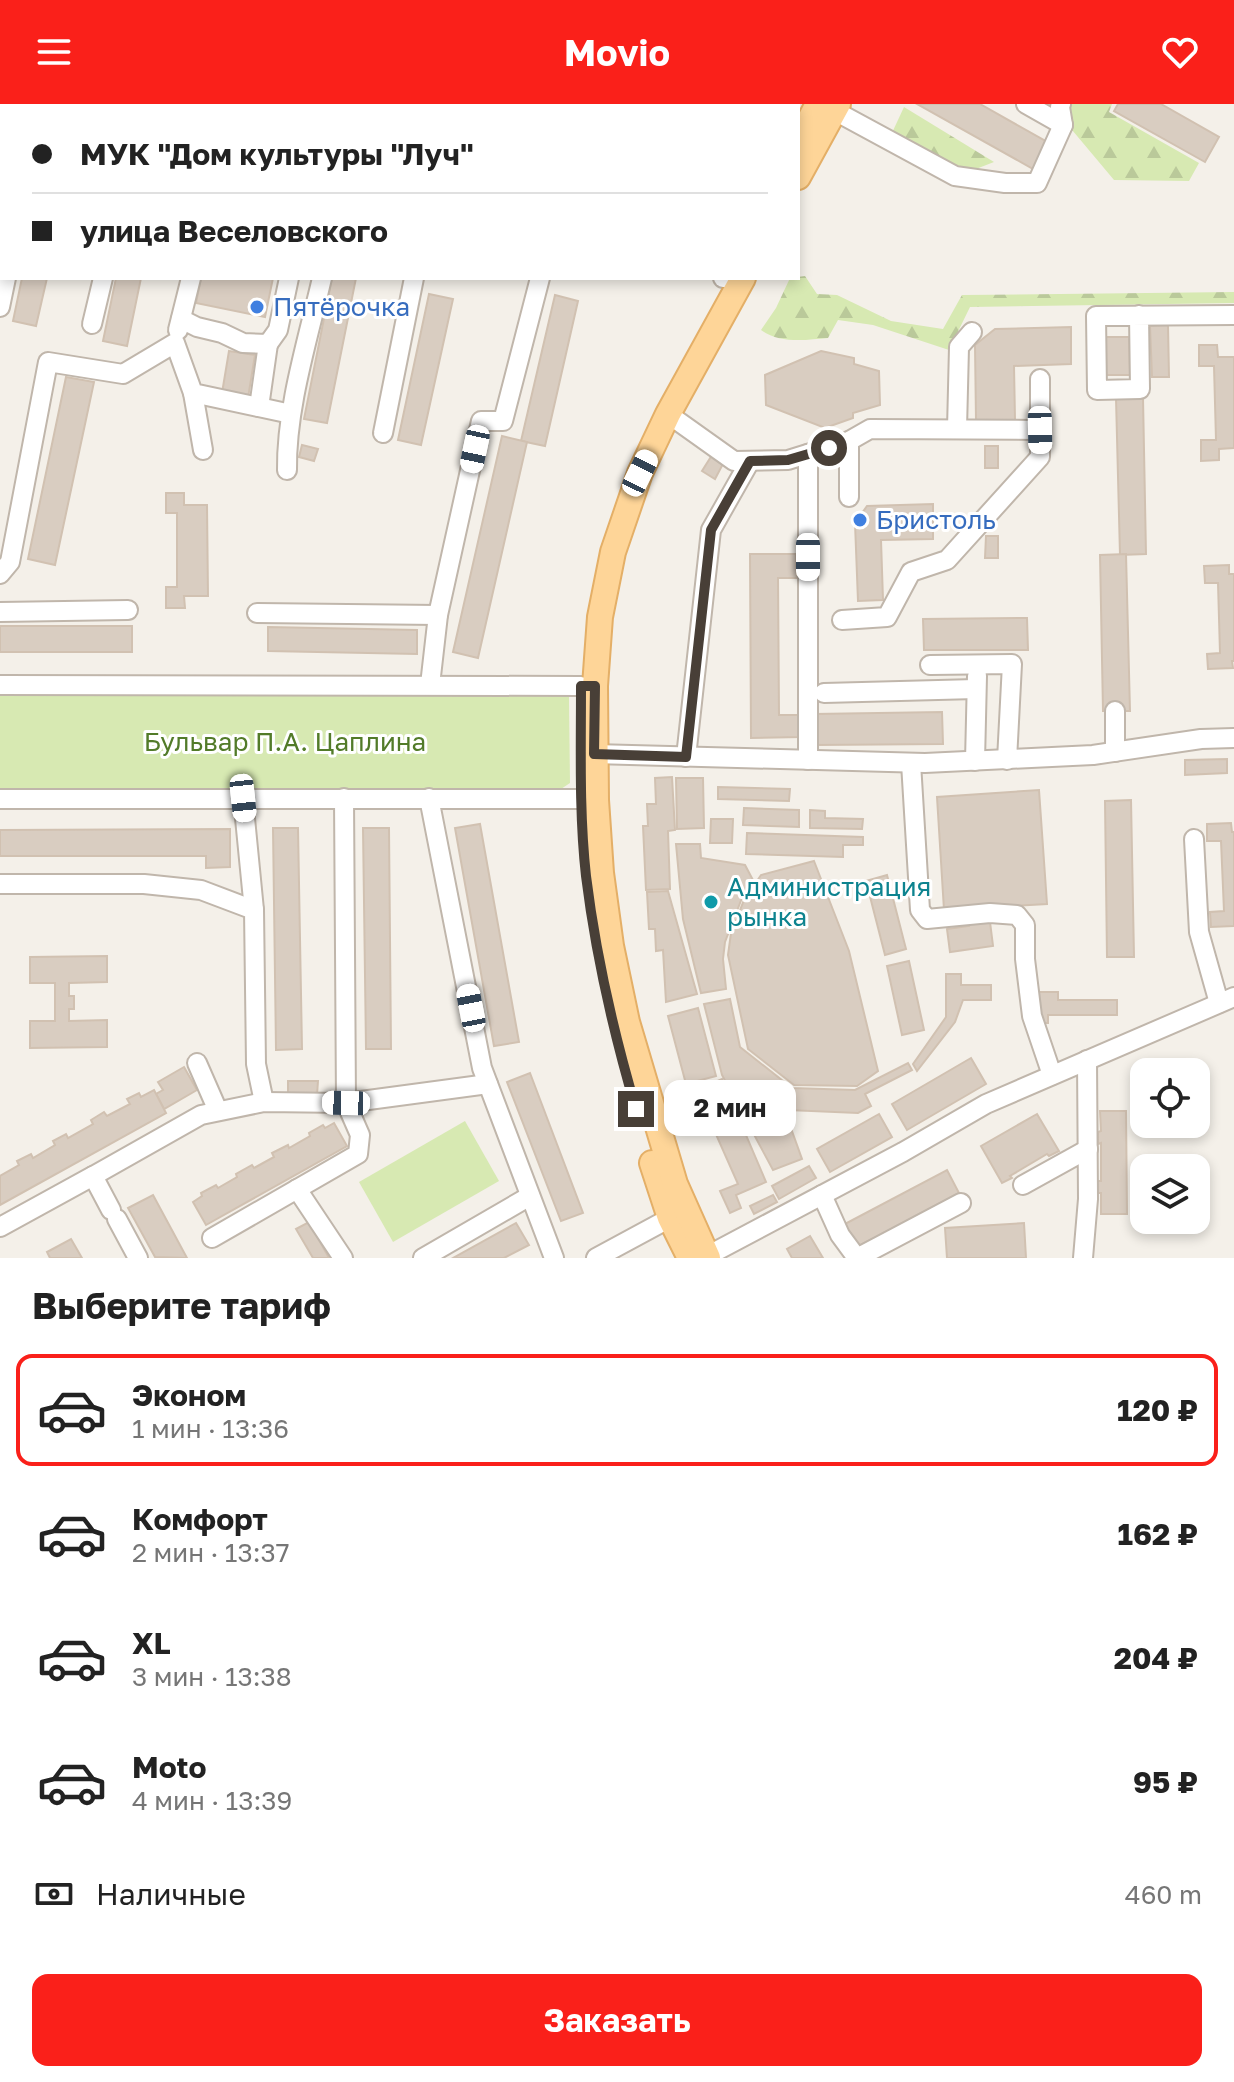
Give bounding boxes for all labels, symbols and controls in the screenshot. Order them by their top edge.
icon: menu [32,30,76,74]
icon: heart [1158,30,1202,74]
text: Movio [564,31,670,74]
text: МУК "Дом культуры "Луч" [80,136,474,172]
text: улица Веселовского [80,213,388,249]
place label: Пятёрочка [273,291,410,322]
marker: Пятёрочка [248,298,266,316]
car [1028,406,1052,454]
car [458,423,492,475]
route start [811,430,847,466]
car [619,446,661,500]
place label: Бристоль [876,504,996,535]
marker: Бристоль [851,511,869,529]
car [796,533,820,581]
park label: Бульвар П.А. Цаплина [144,726,426,757]
car [229,773,257,823]
place label: Администрация рынка [727,871,931,932]
marker: Администрация рынка [702,893,720,911]
car [455,982,487,1034]
map controls [1130,1058,1210,1234]
button: locate [1130,1058,1210,1138]
callout: 2 мин [664,1081,796,1137]
car [322,1091,370,1115]
route end [618,1091,654,1127]
text: 2 мин [694,1092,766,1123]
button: layers [1130,1154,1210,1234]
text: Выберите тариф [32,1284,331,1327]
icon: car [36,1374,108,1446]
text: Эконом [132,1377,246,1413]
text: 120 ₽ [1117,1392,1198,1428]
text: 1 мин · 13:36 [132,1413,289,1444]
icon: car [36,1498,108,1570]
text: Комфорт [132,1501,268,1537]
text: 162 ₽ [1117,1516,1198,1552]
text: 2 мин · 13:37 [132,1537,289,1568]
icon: car [36,1622,108,1694]
text: XL [132,1625,171,1661]
text: 204 ₽ [1114,1640,1198,1676]
text: 3 мин · 13:38 [132,1661,292,1692]
icon: car [36,1746,108,1818]
text: Moto [132,1749,207,1785]
text: 95 ₽ [1133,1764,1198,1800]
text: 4 мин · 13:39 [132,1785,292,1816]
icon: cash [32,1872,76,1916]
text: Наличные [96,1876,246,1912]
text: 460 m [1125,1879,1202,1910]
button: Заказать [32,1974,1202,2066]

